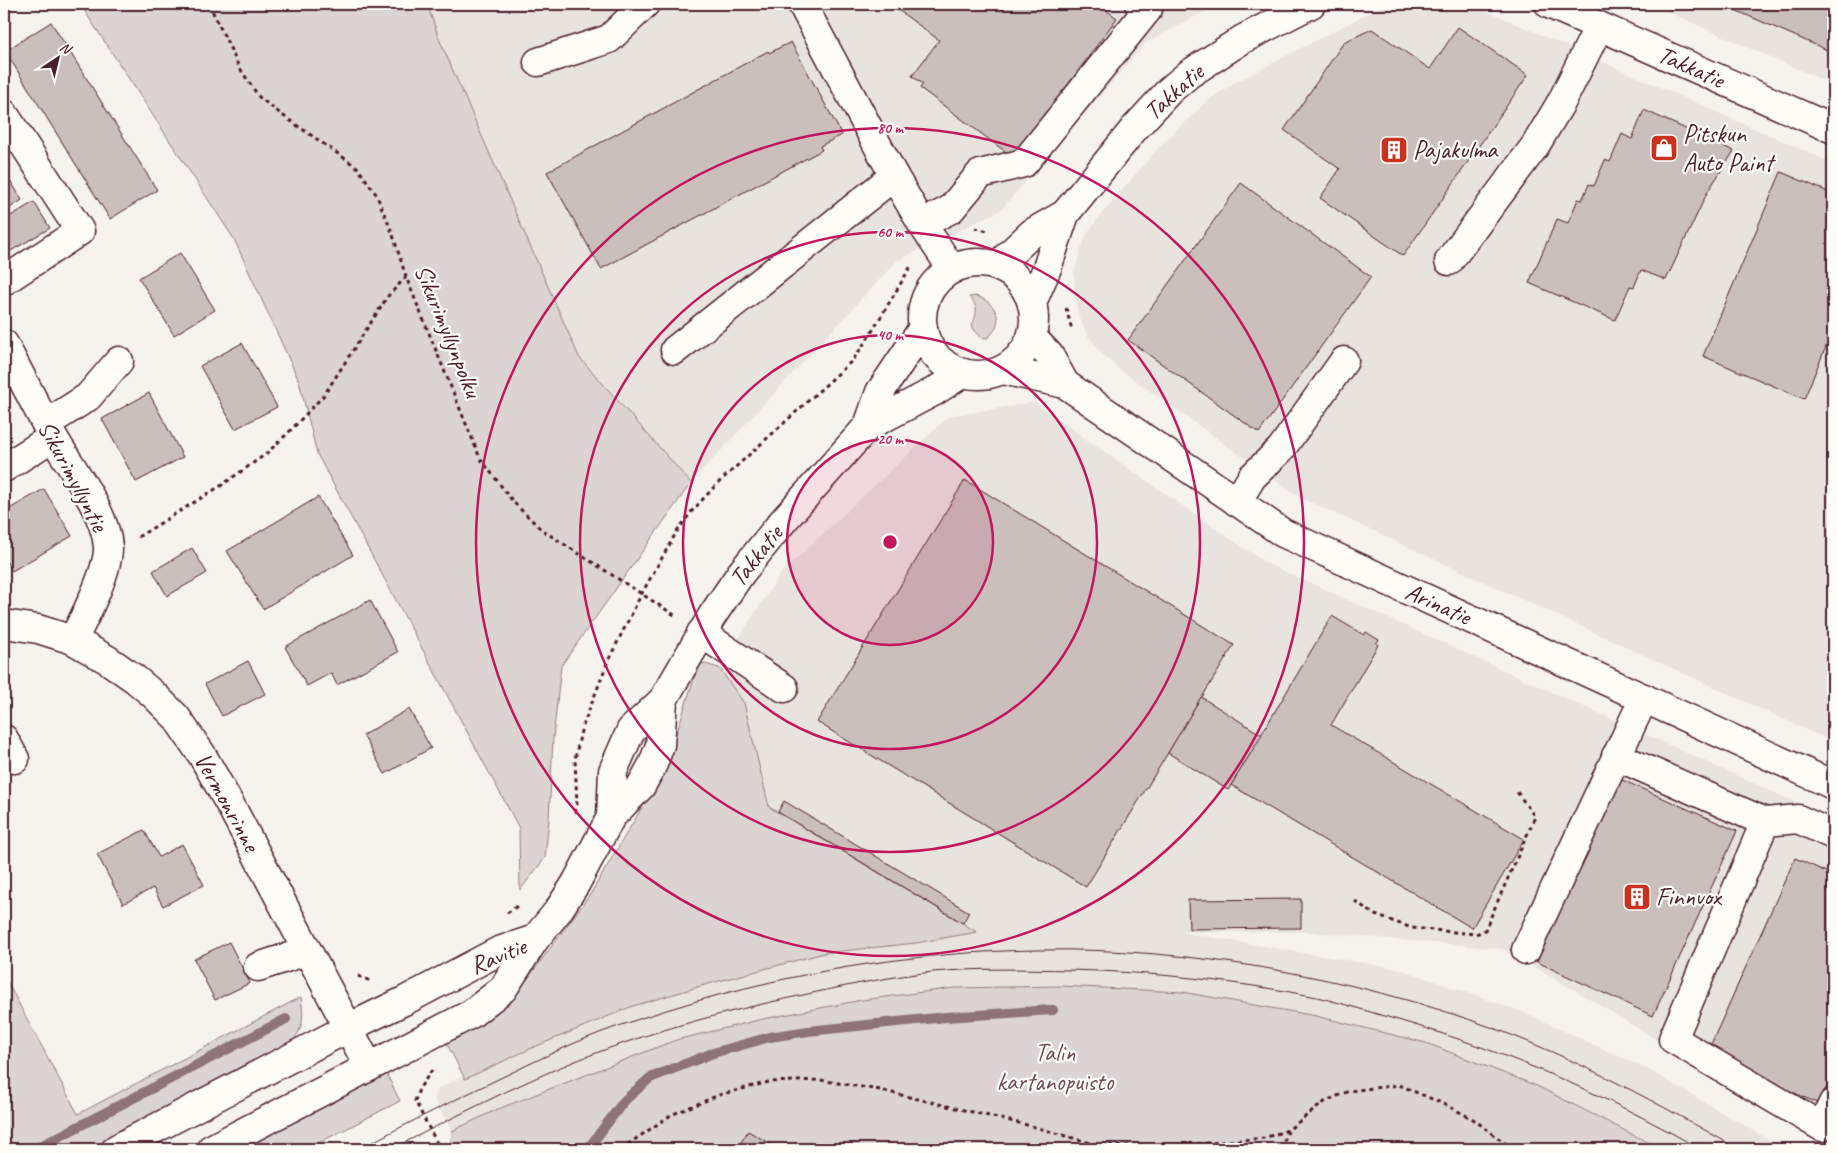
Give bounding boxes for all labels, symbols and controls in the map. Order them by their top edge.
north arrow [32,32,82,82]
text: N [57,38,76,59]
street label: Takkatie [1653,38,1731,97]
street label: Takkatie [1137,56,1212,127]
place label: Pitskun Auto Paint [1683,118,1776,179]
text: 80 m [877,119,904,138]
shop icon: Pitskun Auto Paint [1649,133,1679,163]
place label: Pajakulma [1413,134,1499,166]
building icon: Pajakulma [1379,135,1409,165]
text: 60 m [877,223,904,242]
street label: Sikurimyllynpolku [407,260,490,404]
text: 40 m [877,326,904,345]
street label: Sikurimyllyntie [30,415,116,539]
text: 20 m [877,430,904,449]
street label: Takkatie [722,517,791,593]
centre of rings [881,533,899,551]
street label: Arinatie [1400,575,1477,633]
street label: Vermonrinne [187,747,268,859]
place label: Finnvox [1656,881,1723,913]
building icon: Finnvox [1622,882,1652,912]
street label: Ravitie [465,930,532,982]
park label: Talin kartanopuisto [997,1037,1114,1098]

